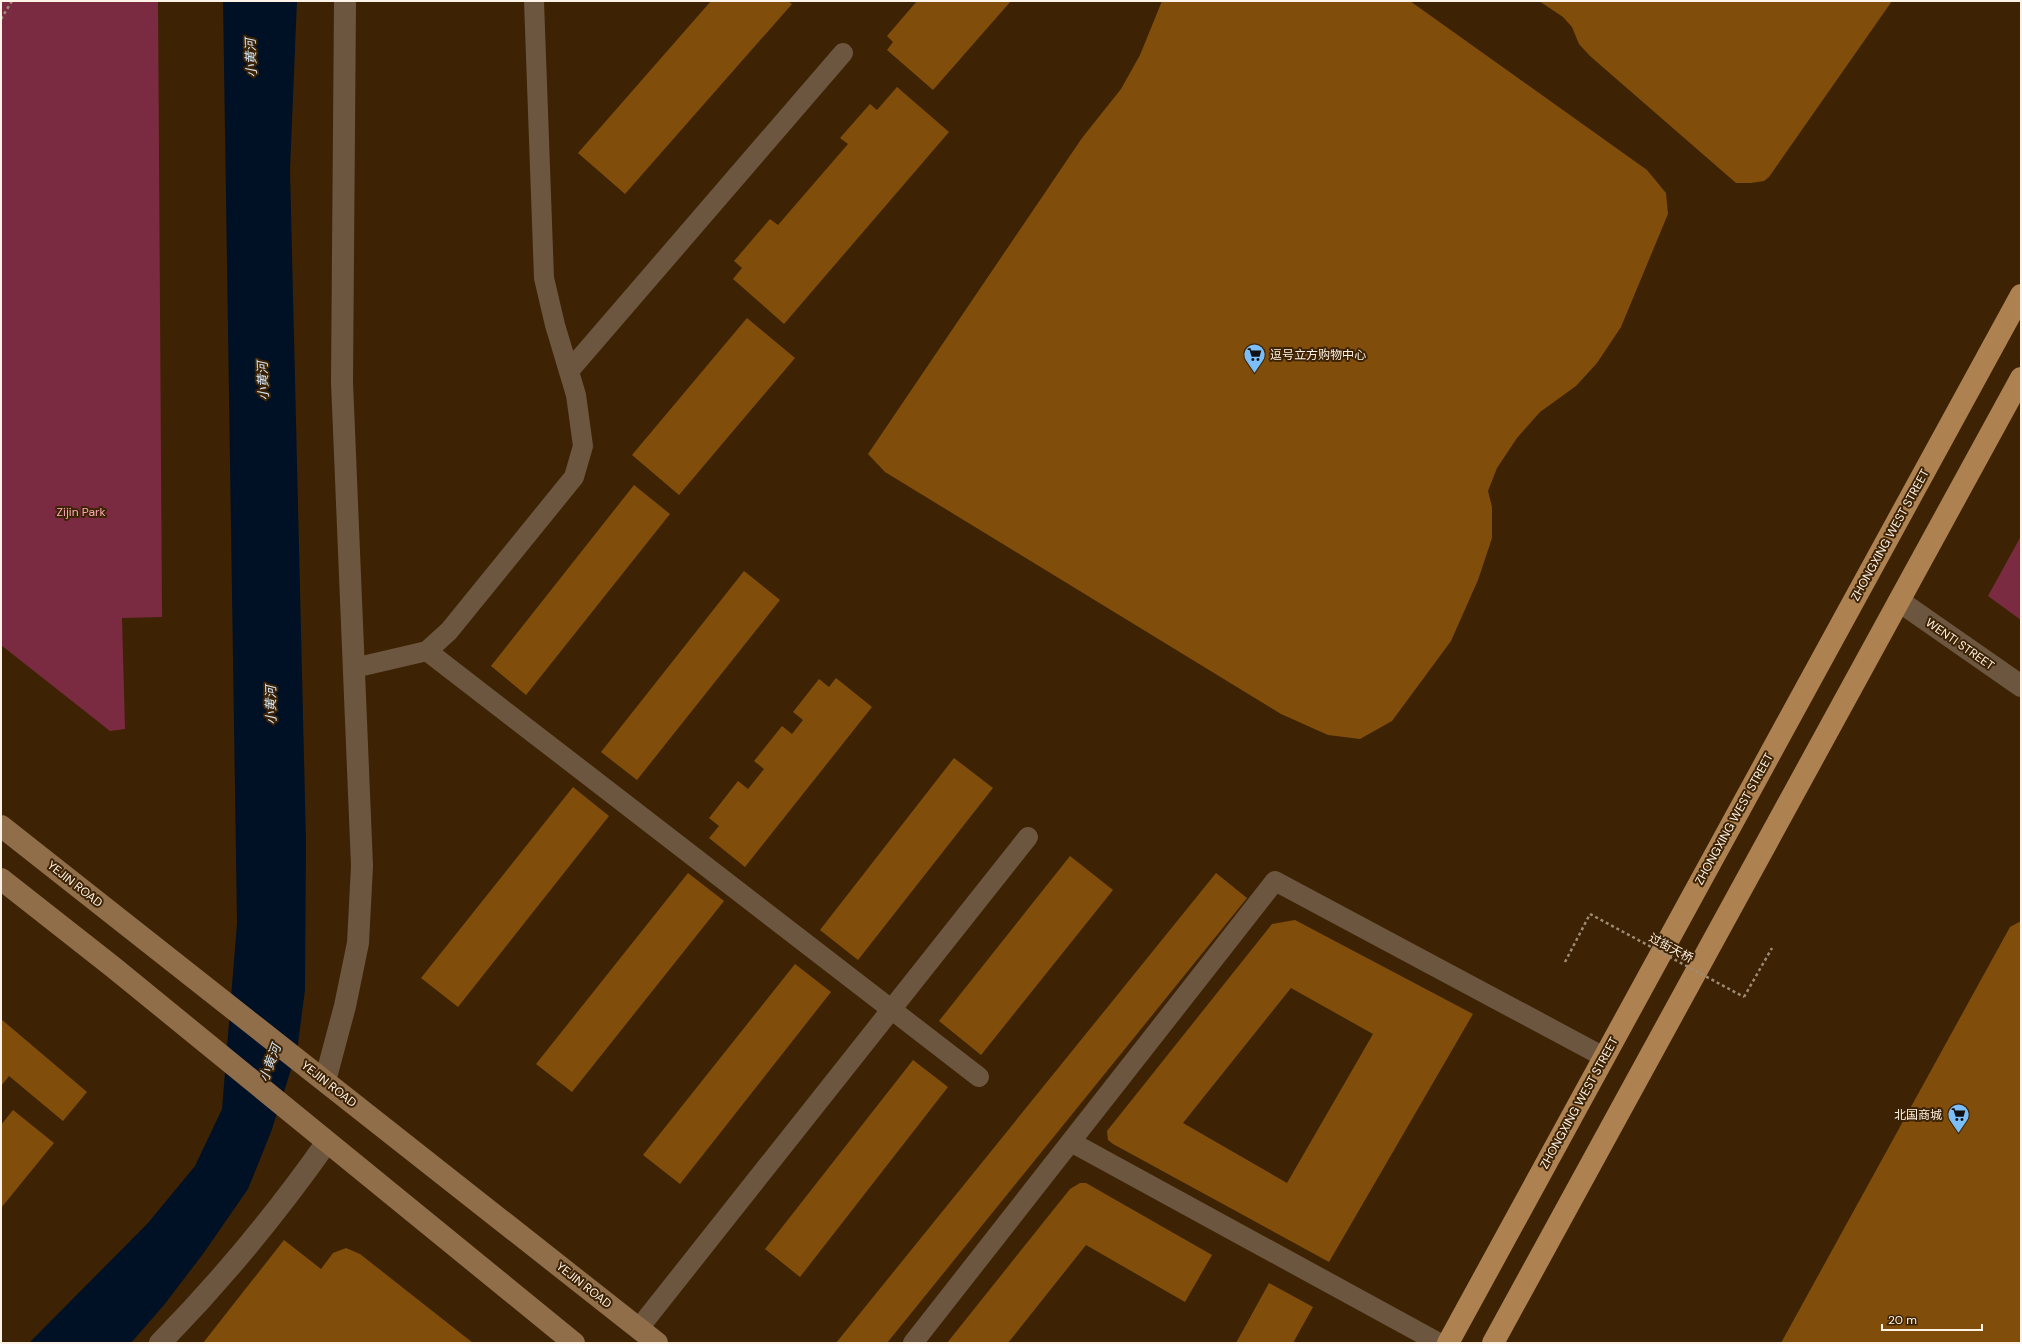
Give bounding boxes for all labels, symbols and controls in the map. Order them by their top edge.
water label: 小黄河 [242,35,260,78]
supermarket icon: 逗号立方购物中心 [1241,342,1267,375]
place label: 逗号立方购物中心 [1270,347,1366,363]
water label: 小黄河 [254,358,272,401]
street label: ZHONGXING WEST STREET [1847,466,1933,604]
park label: Zijin Park [57,504,105,520]
street label: WENTI STREET [1923,614,1998,674]
water label: 小黄河 [262,682,280,725]
street label: ZHONGXING WEST STREET [1691,750,1777,888]
street label: YEJIN ROAD [44,857,106,911]
street label: 过街天桥 [1646,930,1696,966]
street label: ZHONGXING WEST STREET [1536,1034,1622,1172]
water label: 小黄河 [255,1039,286,1084]
street label: YEJIN ROAD [298,1057,360,1111]
supermarket icon: 北国商城 [1945,1102,1971,1135]
place label: 北国商城 [1894,1107,1942,1123]
street label: YEJIN ROAD [553,1258,615,1312]
scale bar [1882,1306,1982,1332]
text: 20 m [1888,1312,1917,1328]

